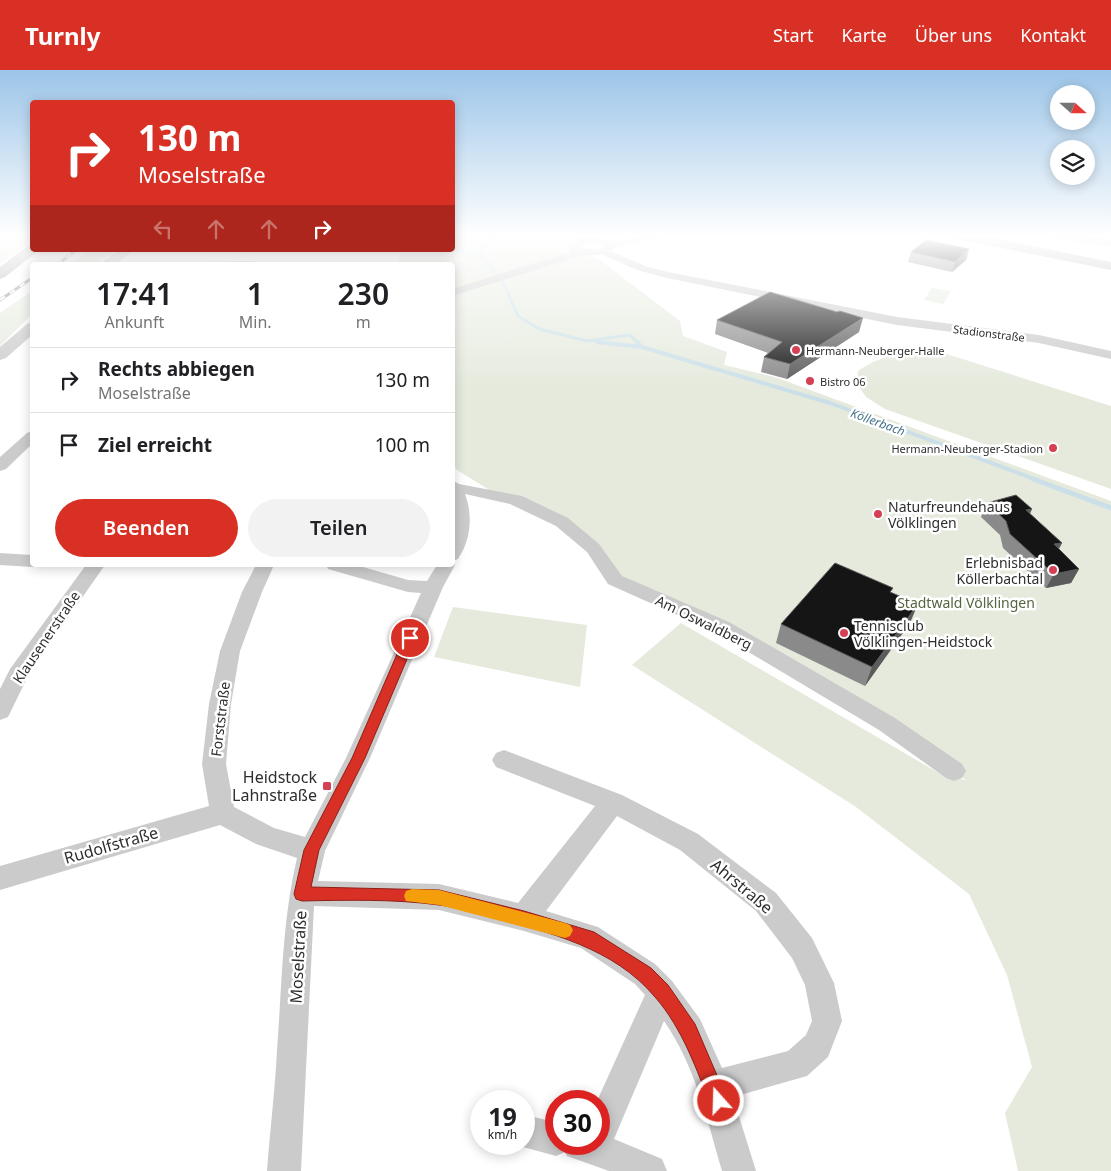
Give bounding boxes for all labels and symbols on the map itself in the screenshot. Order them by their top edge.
north arrow [1050,85,1095,130]
street label: Stadionstraße [952,321,1026,345]
place label: Hermann-Neuberger-Halle [806,343,945,358]
marker: Hermann-Neuberger-Halle [790,344,802,356]
place label: Bistro 06 [820,374,866,389]
marker: Bistro 06 [804,375,816,387]
water label: Köllerbach [848,404,908,440]
place label: Hermann-Neuberger-Stadion [891,441,1043,456]
marker: Hermann-Neuberger-Stadion [1047,442,1059,454]
place label: Naturfreundehaus Völklingen [888,497,1010,532]
marker: Naturfreundehaus Völklingen [872,508,884,520]
place label: Erlebnisbad Köllerbachtal [957,553,1043,588]
marker: Erlebnisbad Köllerbachtal [1047,564,1059,576]
street label: Klausenerstraße [8,587,84,687]
street label: Am Oswaldberg [653,590,755,654]
park label: Stadtwald Völklingen [897,593,1035,612]
place label: Tennisclub Völklingen-Heidstock [854,616,993,651]
pin [389,617,431,659]
marker: Tennisclub Völklingen-Heidstock [838,627,850,639]
street label: Forststraße [206,680,234,757]
place label: Heidstock Lahnstraße [232,766,317,806]
marker: Heidstock Lahnstraße [321,780,333,792]
street label: Rudolfstraße [61,821,161,869]
street label: Ahrstraße [706,854,778,918]
street label: Moselstraße [285,910,311,1004]
position arrow [692,1074,744,1126]
speed limit sign: 30 [545,1090,610,1155]

